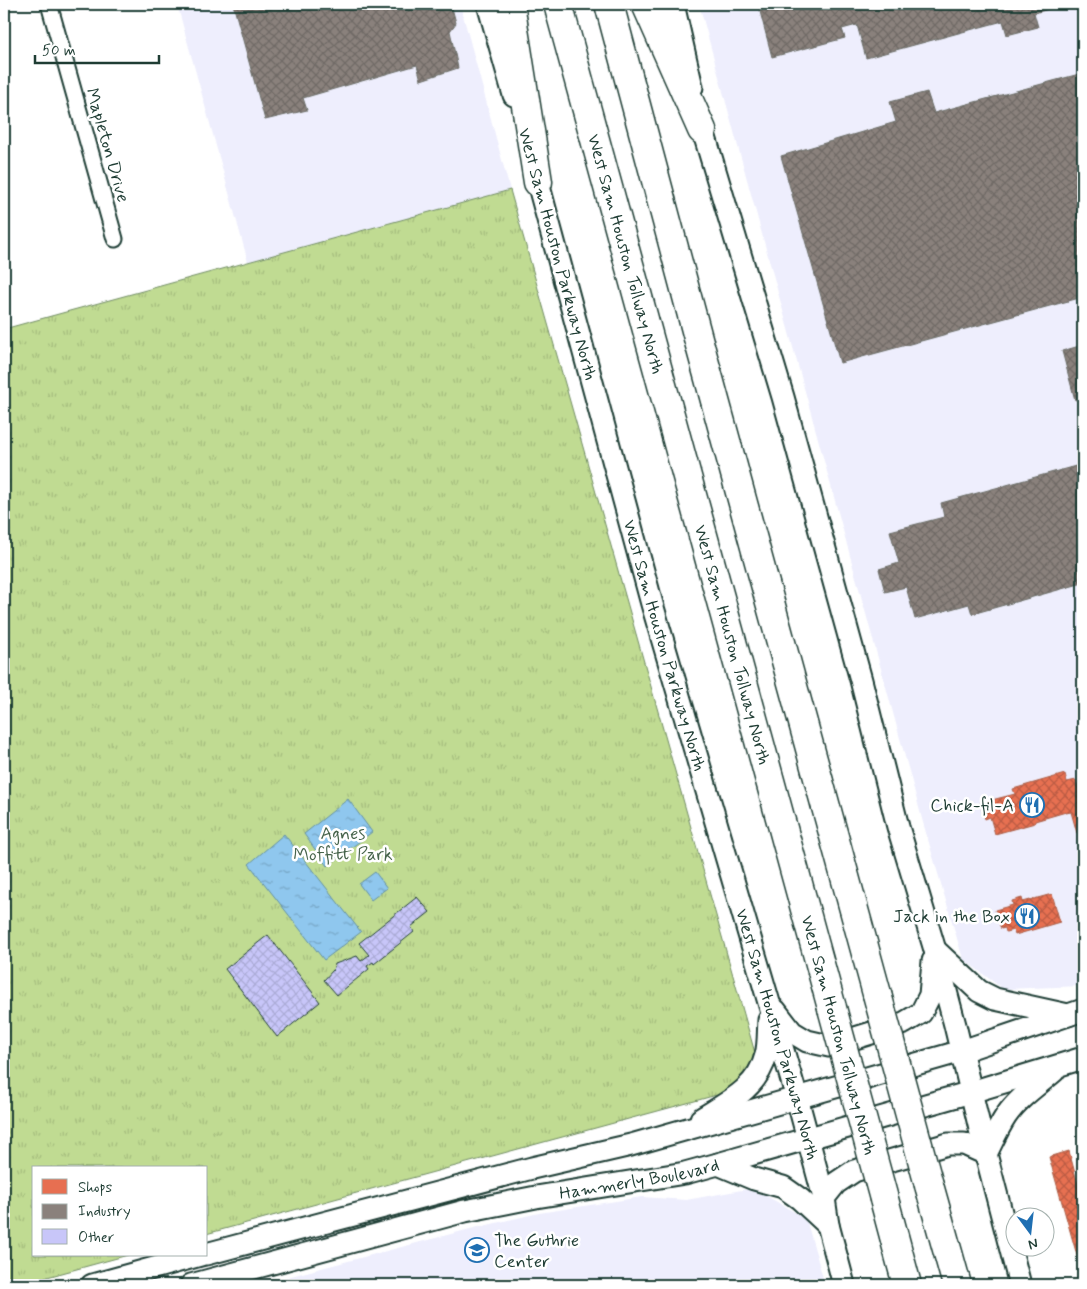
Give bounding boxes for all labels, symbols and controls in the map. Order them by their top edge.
scale bar [35,32,159,64]
text: 50 m [42,41,76,61]
street label: Mapleton Drive [79,85,135,205]
street label: West Sam Houston Parkway North [512,126,602,383]
street label: West Sam Houston Tollway North [581,132,669,377]
street label: West Sam Houston Parkway North [617,517,711,774]
street label: West Sam Houston Tollway North [688,522,776,767]
restaurant icon: Chick-fil-A [1019,792,1045,818]
place label: Chick-fil-A [930,794,1014,818]
park label: Agnes Moffitt Park [293,822,393,867]
restaurant icon: Jack in the Box [1014,903,1040,929]
place label: Jack in the Box [893,905,1010,929]
street label: West Sam Houston Parkway North [729,906,824,1163]
street label: West Sam Houston Tollway North [794,913,882,1158]
street label: Hammerly Boulevard [558,1153,722,1206]
legend [32,1166,208,1256]
text: Shops [78,1178,113,1198]
text: Industry [78,1202,131,1222]
north arrow [1004,1206,1054,1256]
text: Other [78,1228,114,1248]
place label: The Guthrie Center [494,1229,579,1274]
text: N [1026,1234,1040,1253]
school or university icon: The Guthrie Center [464,1237,490,1263]

